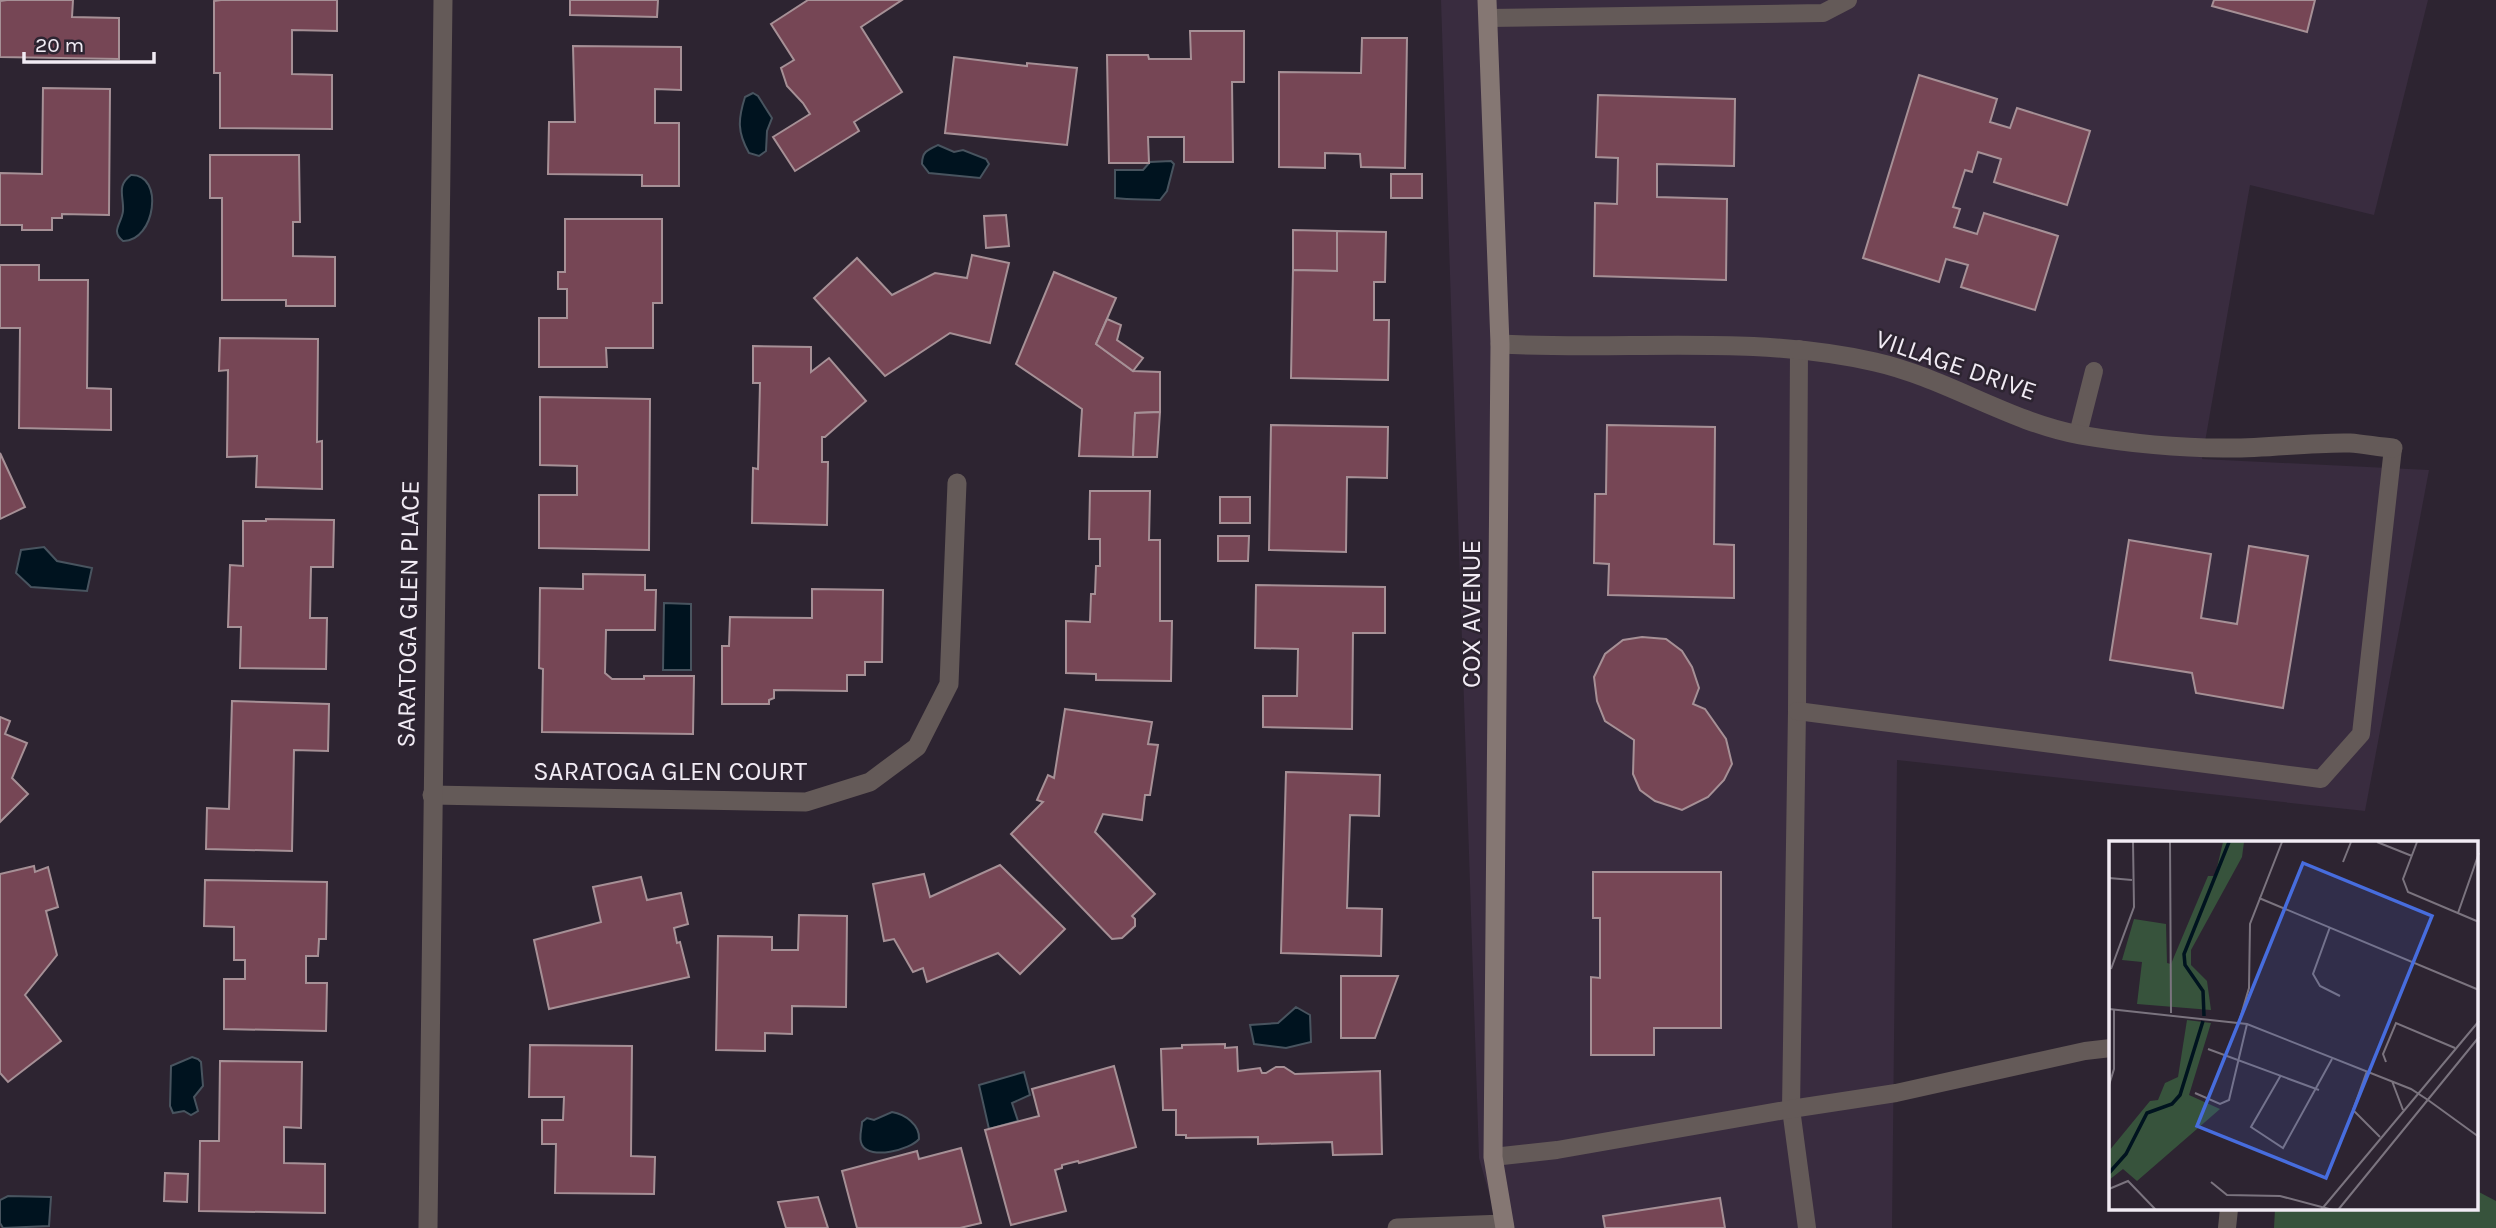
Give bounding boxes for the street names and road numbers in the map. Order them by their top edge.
street label: VILLAGE DRIVE [1871,323,2041,407]
street label: SARATOGA GLEN PLACE [390,480,426,748]
street label: COX AVENUE [1456,540,1487,688]
street label: SARATOGA GLEN COURT [533,756,807,787]

